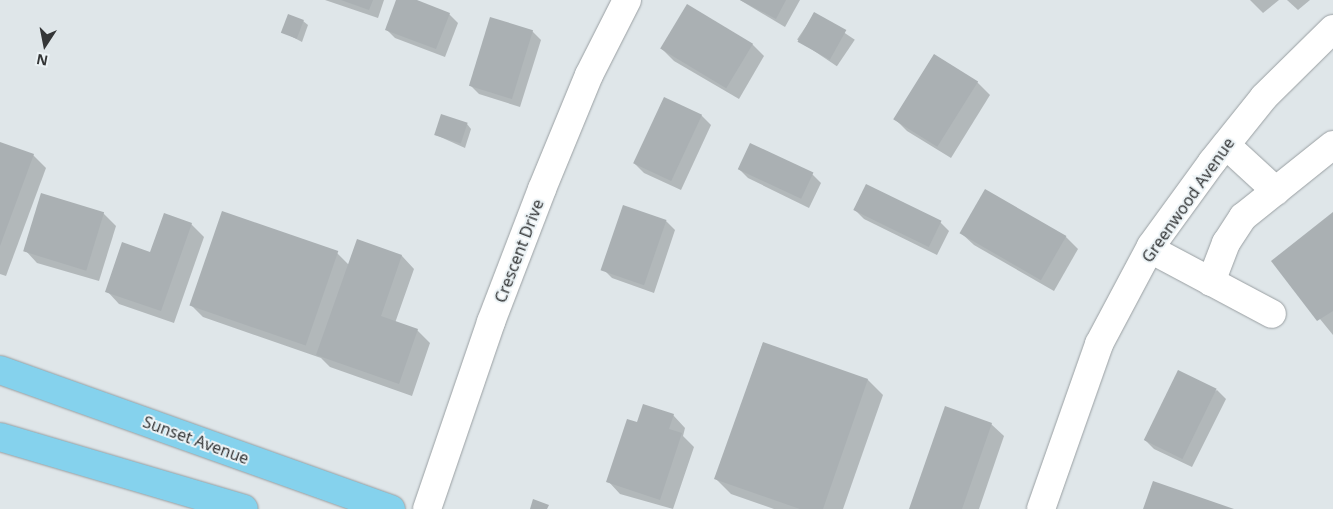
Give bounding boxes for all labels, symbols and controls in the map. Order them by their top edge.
north arrow [20,20,70,70]
text: N [35,50,49,71]
street label: Greenwood Avenue [1138,134,1238,266]
street label: Crescent Drive [490,197,548,305]
street label: Sunset Avenue [140,412,252,468]

